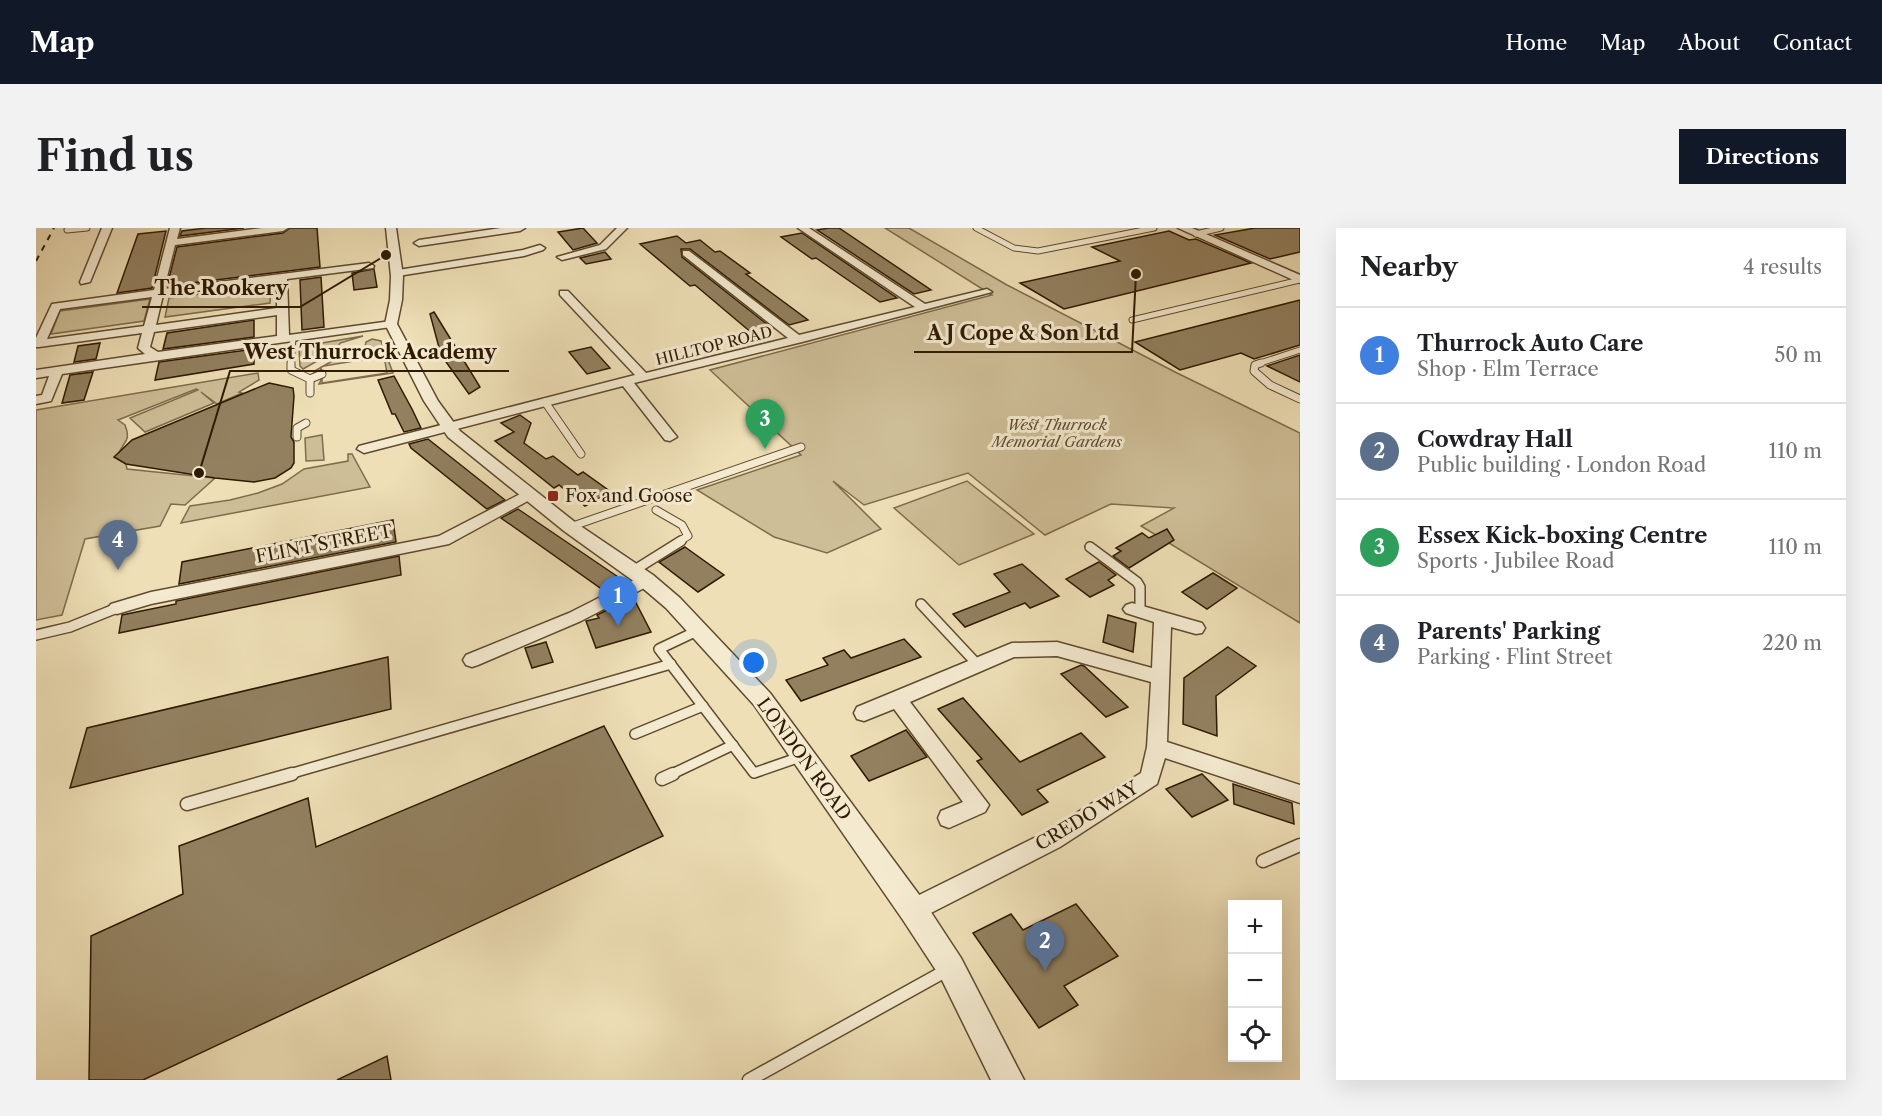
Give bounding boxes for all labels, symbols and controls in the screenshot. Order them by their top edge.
text: Map [30,25,94,59]
text: Home [1506,30,1567,55]
text: Map [1600,30,1645,55]
text: About [1678,30,1740,55]
text: Contact [1773,30,1852,55]
button: Directions [1679,129,1846,184]
text: Find us [36,130,194,182]
text: Nearby [1360,251,1458,283]
text: 4 results [1743,255,1822,279]
callout: The Rookery [142,269,300,307]
text: The Rookery [154,276,288,300]
callout: A J Cope & Son Ltd [914,314,1132,352]
text: A J Cope & Son Ltd [926,321,1120,345]
street label: HILLTOP ROAD [653,322,774,369]
text: Thurrock Auto Care [1417,330,1643,357]
callout: West Thurrock Academy [230,333,509,371]
text: West Thurrock Academy [243,340,497,364]
text: 1 [1375,343,1384,367]
text: 50 m [1775,343,1822,367]
text: Shop · Elm Terrace [1417,357,1599,381]
pin: 3 [746,400,784,449]
park label: West Thurrock Memorial Gardens [990,415,1123,451]
text: Cowdray Hall [1417,426,1573,453]
text: 2 [1374,439,1385,463]
text: 110 m [1769,439,1822,463]
text: Public building · London Road [1417,453,1706,477]
place label: Fox and Goose [565,485,693,507]
marker: Fox and Goose [546,489,560,503]
pin: 4 [98,520,137,570]
street label: FLINT STREET [254,520,395,568]
text: Essex Kick-boxing Centre [1417,522,1708,549]
text: 3 [1374,535,1385,559]
text: 110 m [1769,535,1822,559]
text: Sports · Jubilee Road [1417,549,1614,573]
pin: 1 [598,576,638,626]
text: Parents' Parking [1417,618,1600,645]
text: 4 [1374,631,1385,655]
text: 220 m [1762,631,1822,655]
text: Parking · Flint Street [1417,645,1612,669]
your location [739,648,768,677]
street label: LONDON ROAD [752,694,856,824]
street label: CREDO WAY [1032,776,1144,855]
map controls [1228,900,1282,1062]
button: + [1228,900,1282,954]
pin: 2 [1026,922,1064,971]
button: − [1228,954,1282,1008]
button: locate [1228,1008,1282,1062]

